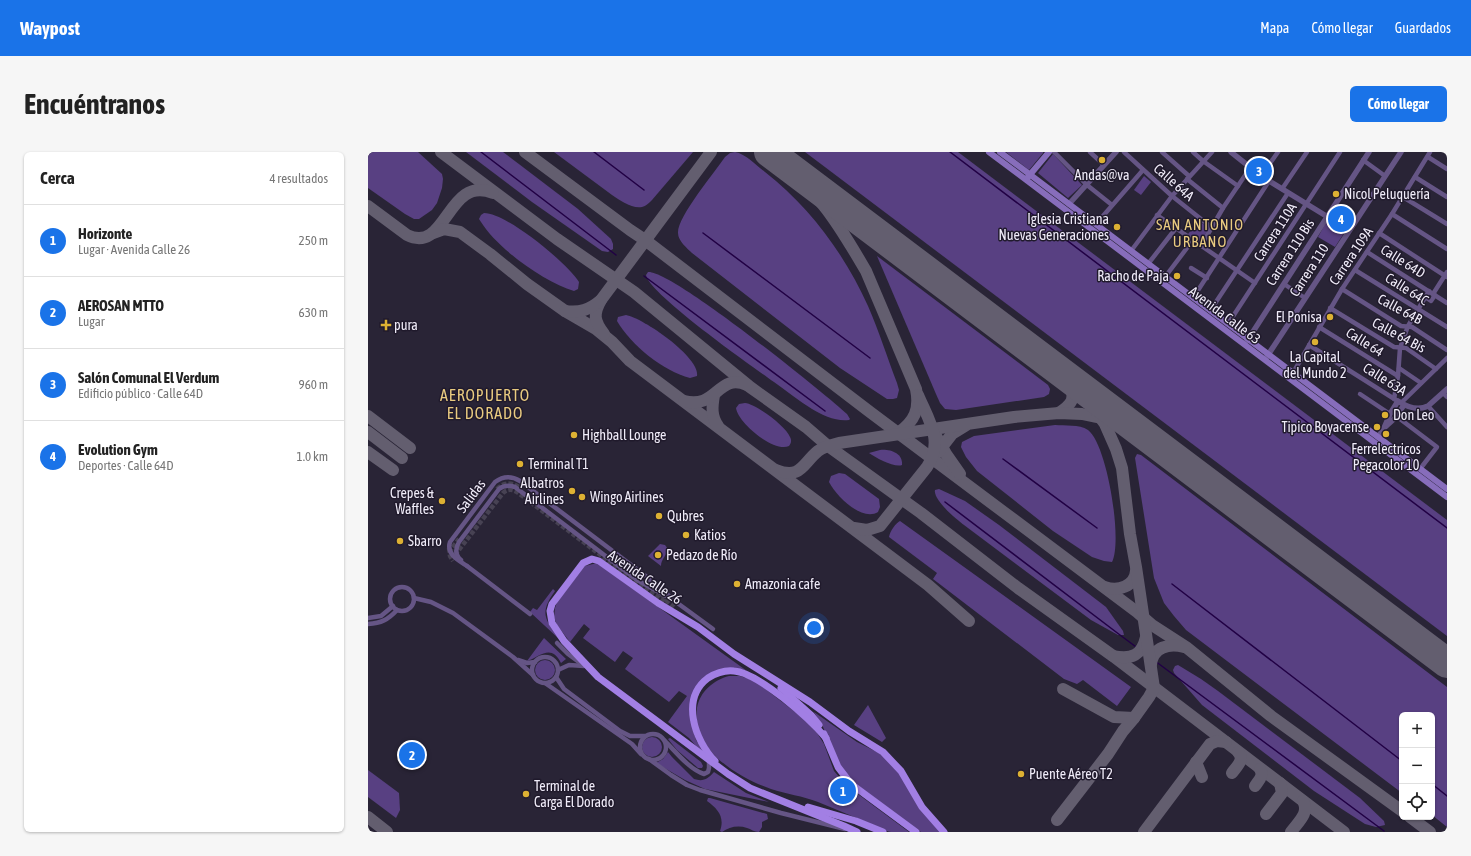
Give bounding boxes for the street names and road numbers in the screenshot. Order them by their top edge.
street label: Calle 64A [1150,160,1198,204]
street label: Carrera 110A [1250,200,1300,264]
street label: Carrera 110 Bis [1262,215,1318,289]
street label: Carrera 109A [1326,224,1376,288]
street label: Carrera 110 [1286,240,1332,300]
street label: Calle 64D [1378,241,1428,281]
street label: Calle 64C [1382,270,1432,309]
street label: Avenida Calle 63 [1186,283,1264,347]
street label: Calle 64B [1375,291,1425,328]
street label: Calle 64 Bis [1370,314,1429,356]
street label: Calle 64 [1343,324,1387,360]
street label: Calle 63A [1360,359,1410,399]
street label: Salidas [453,476,489,516]
street label: Avenida Calle 26 [605,546,685,608]

